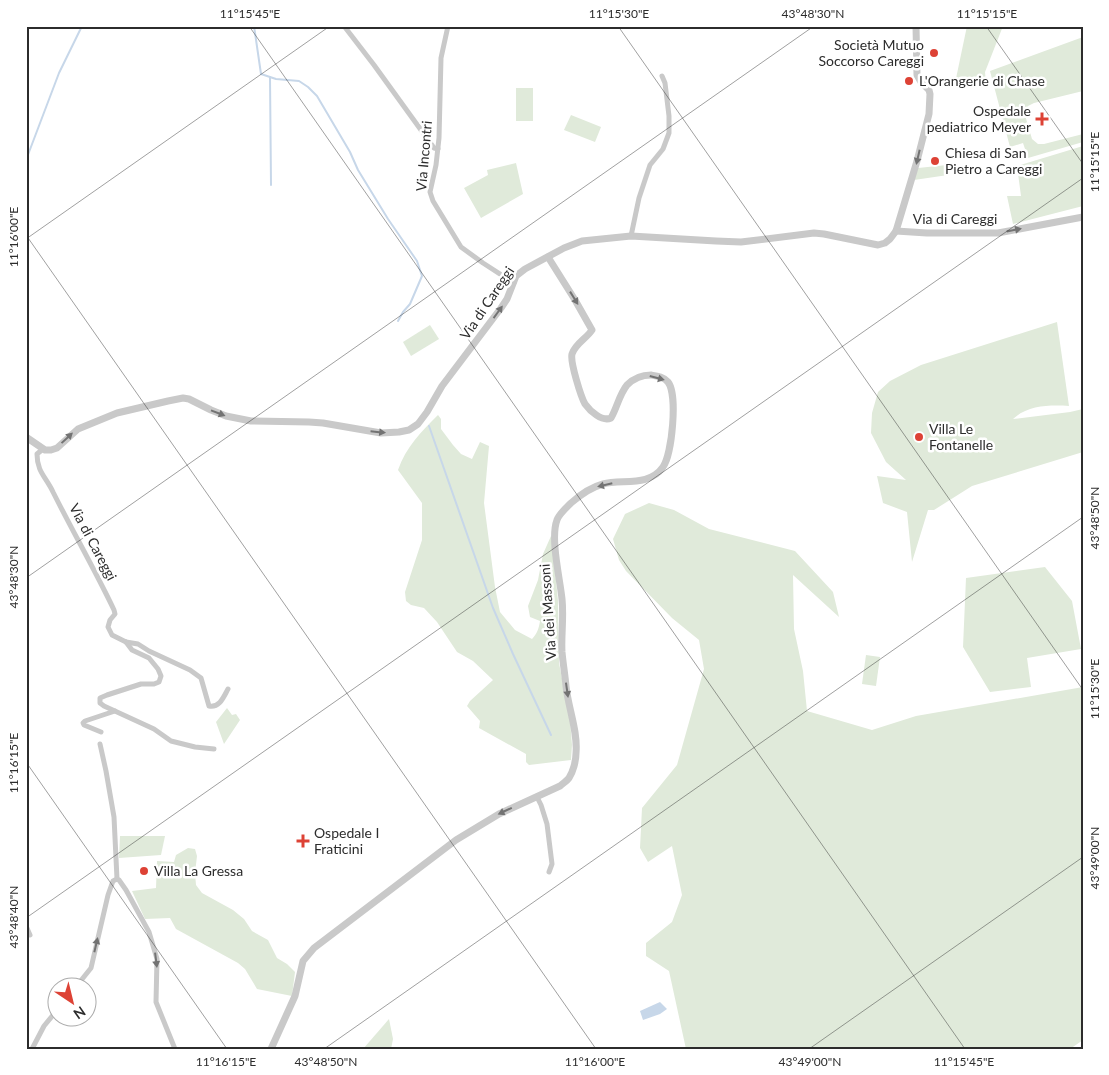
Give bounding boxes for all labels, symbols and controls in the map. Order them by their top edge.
text: 11°15'45"E [220,6,280,21]
text: 11°15'30"E [589,6,649,21]
text: 43°48'30"N [782,6,844,21]
text: 11°15'15"E [957,6,1017,21]
place label: Società Mutuo Soccorso Careggi [818,36,924,69]
marker: Società Mutuo Soccorso Careggi [928,47,940,59]
place label: L'Orangerie di Chase [919,72,1045,89]
marker: L'Orangerie di Chase [903,75,915,87]
place label: Ospedale pediatrico Meyer [927,102,1031,135]
marker: Ospedale pediatrico Meyer [1035,112,1049,126]
street label: Via Incontri [412,120,435,192]
text: 11°15'15"E [1087,132,1102,192]
place label: Chiesa di San Pietro a Careggi [945,144,1042,177]
one-way arrow [914,149,922,164]
marker: Chiesa di San Pietro a Careggi [929,155,941,167]
text: 11°16'00"E [6,207,21,267]
street label: Via di Careggi [913,210,997,227]
one-way arrow [1007,226,1023,234]
street label: Via di Careggi [456,263,517,343]
one-way arrow [569,292,579,305]
one-way arrow [493,305,503,319]
one-way arrow [649,374,664,382]
one-way arrow [211,409,226,417]
place label: Villa Le Fontanelle [929,420,993,453]
one-way arrow [371,429,387,437]
marker: Villa Le Fontanelle [913,431,925,443]
one-way arrow [60,432,72,444]
one-way arrow [597,481,612,489]
text: 43°48'50"N [1087,487,1102,549]
street label: Via di Careggi [66,500,121,583]
text: 43°48'30"N [6,546,21,608]
street label: Via dei Massoni [536,563,559,661]
text: 11°15'30"E [1087,659,1102,719]
one-way arrow [563,683,571,699]
text: 11°16'15"E [6,733,21,793]
one-way arrow [498,808,512,816]
place label: Ospedale I Fraticini [314,824,379,857]
text: 43°49'00"N [1087,827,1102,889]
marker: Ospedale I Fraticini [296,834,310,848]
place label: Villa La Gressa [154,862,243,879]
marker: Villa La Gressa [138,865,150,877]
text: 43°48'40"N [6,886,21,948]
one-way arrow [92,937,100,952]
one-way arrow [152,953,160,969]
north arrow [48,978,98,1028]
text: N [70,1003,89,1023]
text: 11°16'15"E [196,1054,256,1069]
text: 43°48'50"N [295,1054,357,1069]
text: 11°16'00"E [565,1054,625,1069]
text: 43°49'00"N [779,1054,841,1069]
text: 11°15'45"E [934,1054,994,1069]

